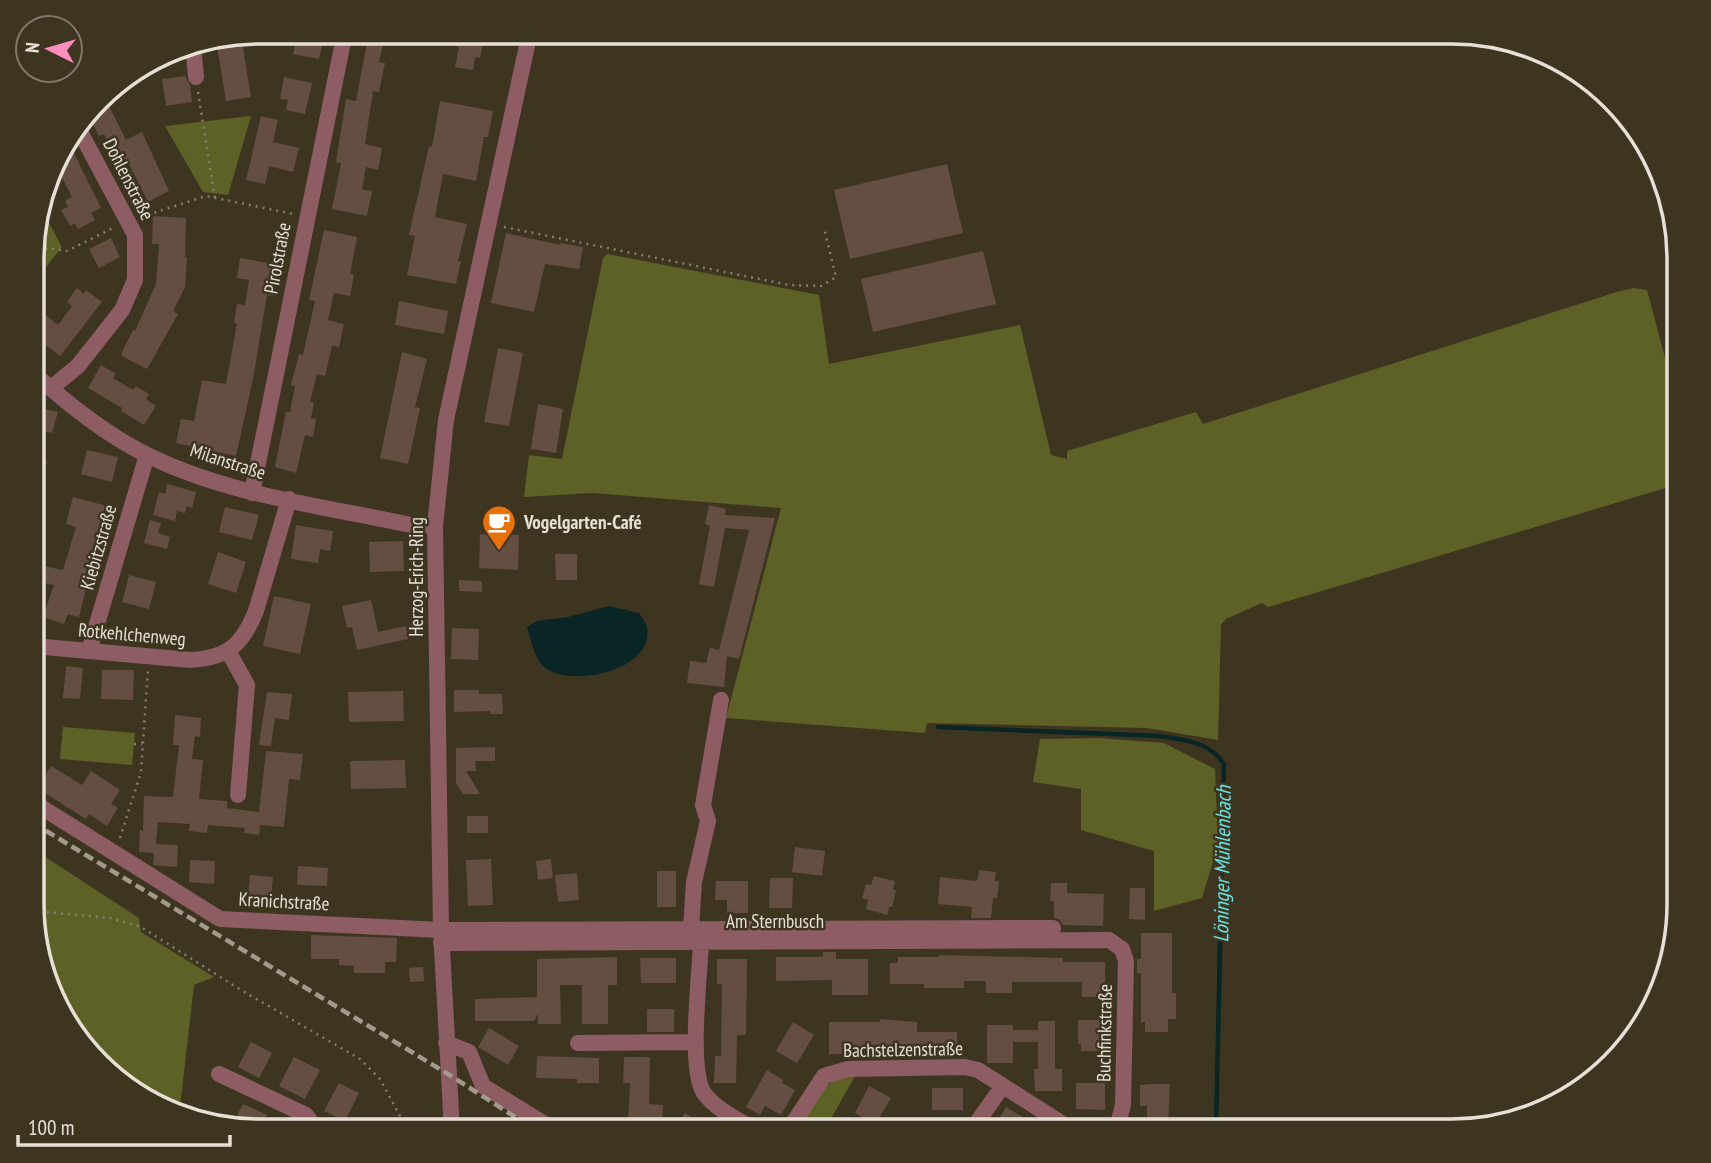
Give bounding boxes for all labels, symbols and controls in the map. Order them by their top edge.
north arrow [14,14,84,84]
text: N [20,41,44,54]
street label: Dohlenstraße [98,134,160,224]
street label: Pirolstraße [258,220,296,296]
street label: Milanstraße [187,438,269,485]
street label: Kiebitzstraße [74,502,122,592]
cafe icon: Vogelgarten-Café [480,503,518,552]
place label: Vogelgarten-Café [523,510,642,534]
street label: Herzog-Erich-Ring [404,517,428,637]
street label: Rotkehlchenweg [77,617,187,651]
water label: Löninger Mühlenbach [1207,784,1237,943]
street label: Kranichstraße [238,887,330,915]
street label: Am Sternbusch [726,909,824,933]
street label: Buchfinkstraße [1091,984,1117,1082]
street label: Bachstelzenstraße [843,1036,963,1062]
scale bar [18,1104,229,1148]
text: 100 m [28,1114,74,1141]

